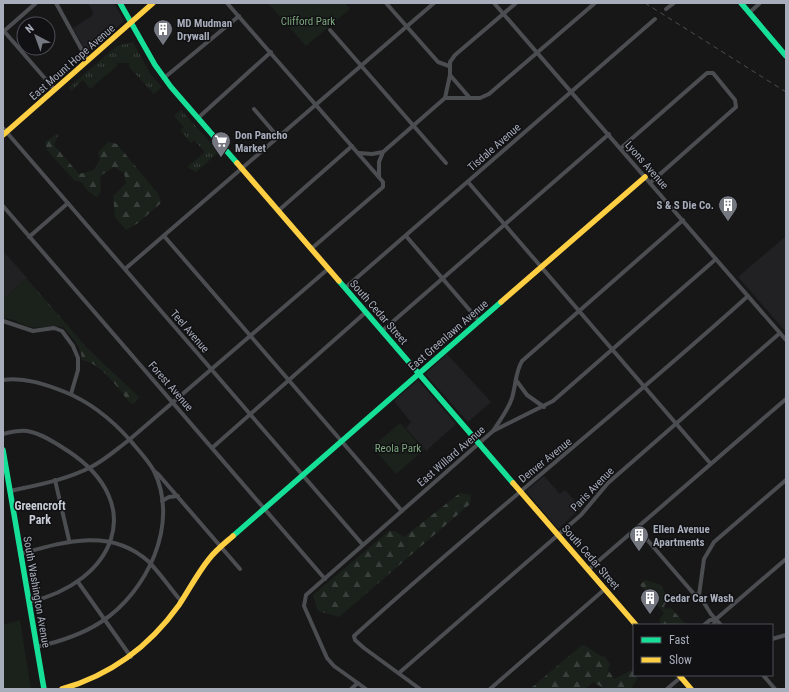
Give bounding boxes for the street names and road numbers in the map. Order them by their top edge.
street label: East Mount Hope Avenue [27,22,118,103]
street label: Tisdale Avenue [465,121,523,174]
street label: Lyons Avenue [622,139,671,192]
street label: South Cedar Street [347,277,410,347]
street label: East Greenlawn Avenue [406,297,491,374]
street label: Teel Avenue [168,307,212,355]
street label: Forest Avenue [146,359,196,414]
street label: East Willard Avenue [415,423,488,489]
street label: Denver Avenue [516,435,574,486]
street label: Paris Avenue [568,465,617,514]
street label: South Cedar Street [559,522,622,592]
street label: South Washington Avenue [20,535,53,649]

